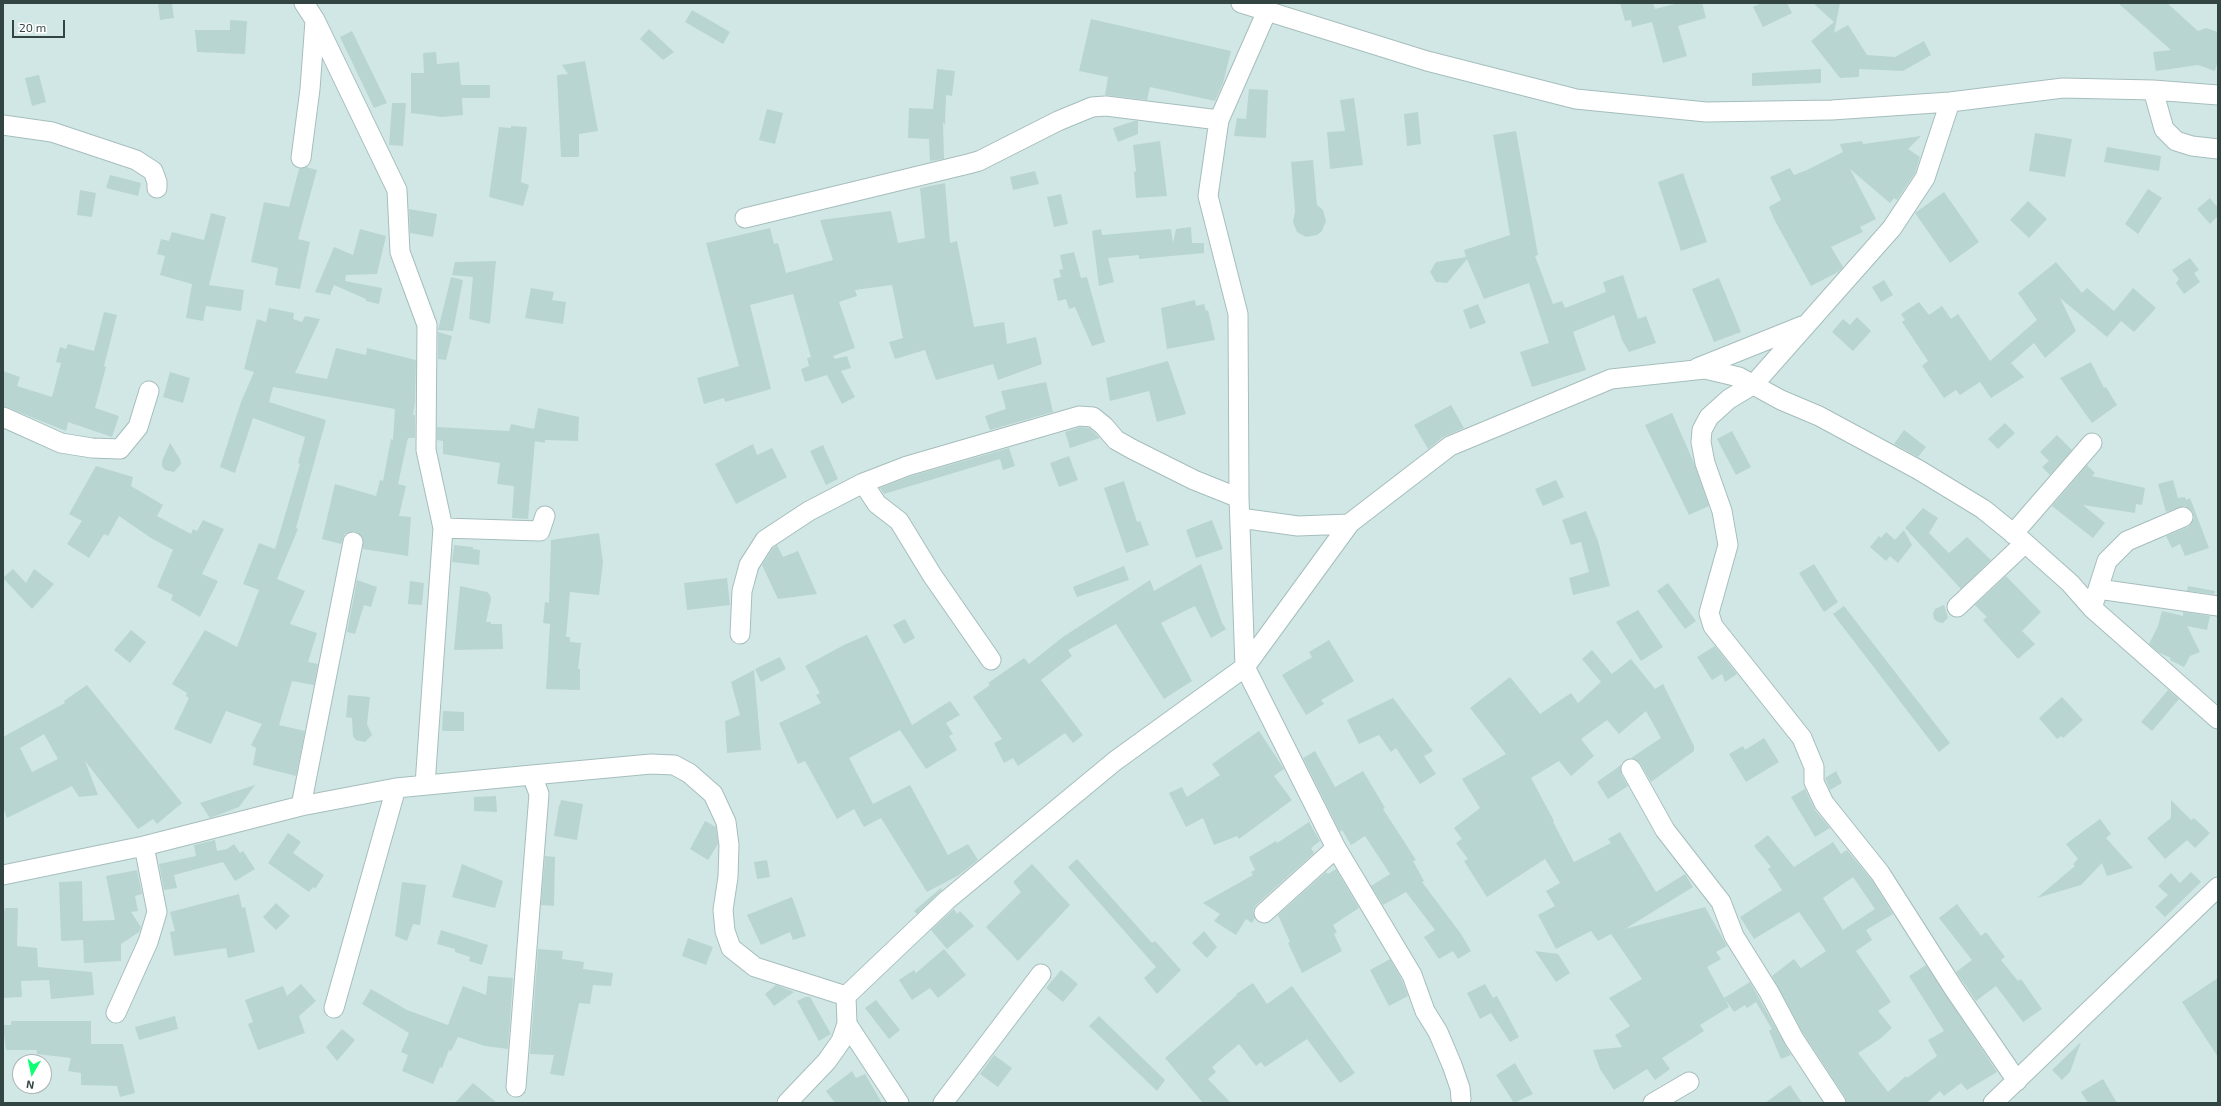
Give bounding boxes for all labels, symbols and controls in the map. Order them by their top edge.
scale bar [14,12,67,38]
text: 20 m [19,20,46,34]
north arrow [12,1054,52,1094]
text: N [25,1078,35,1092]

